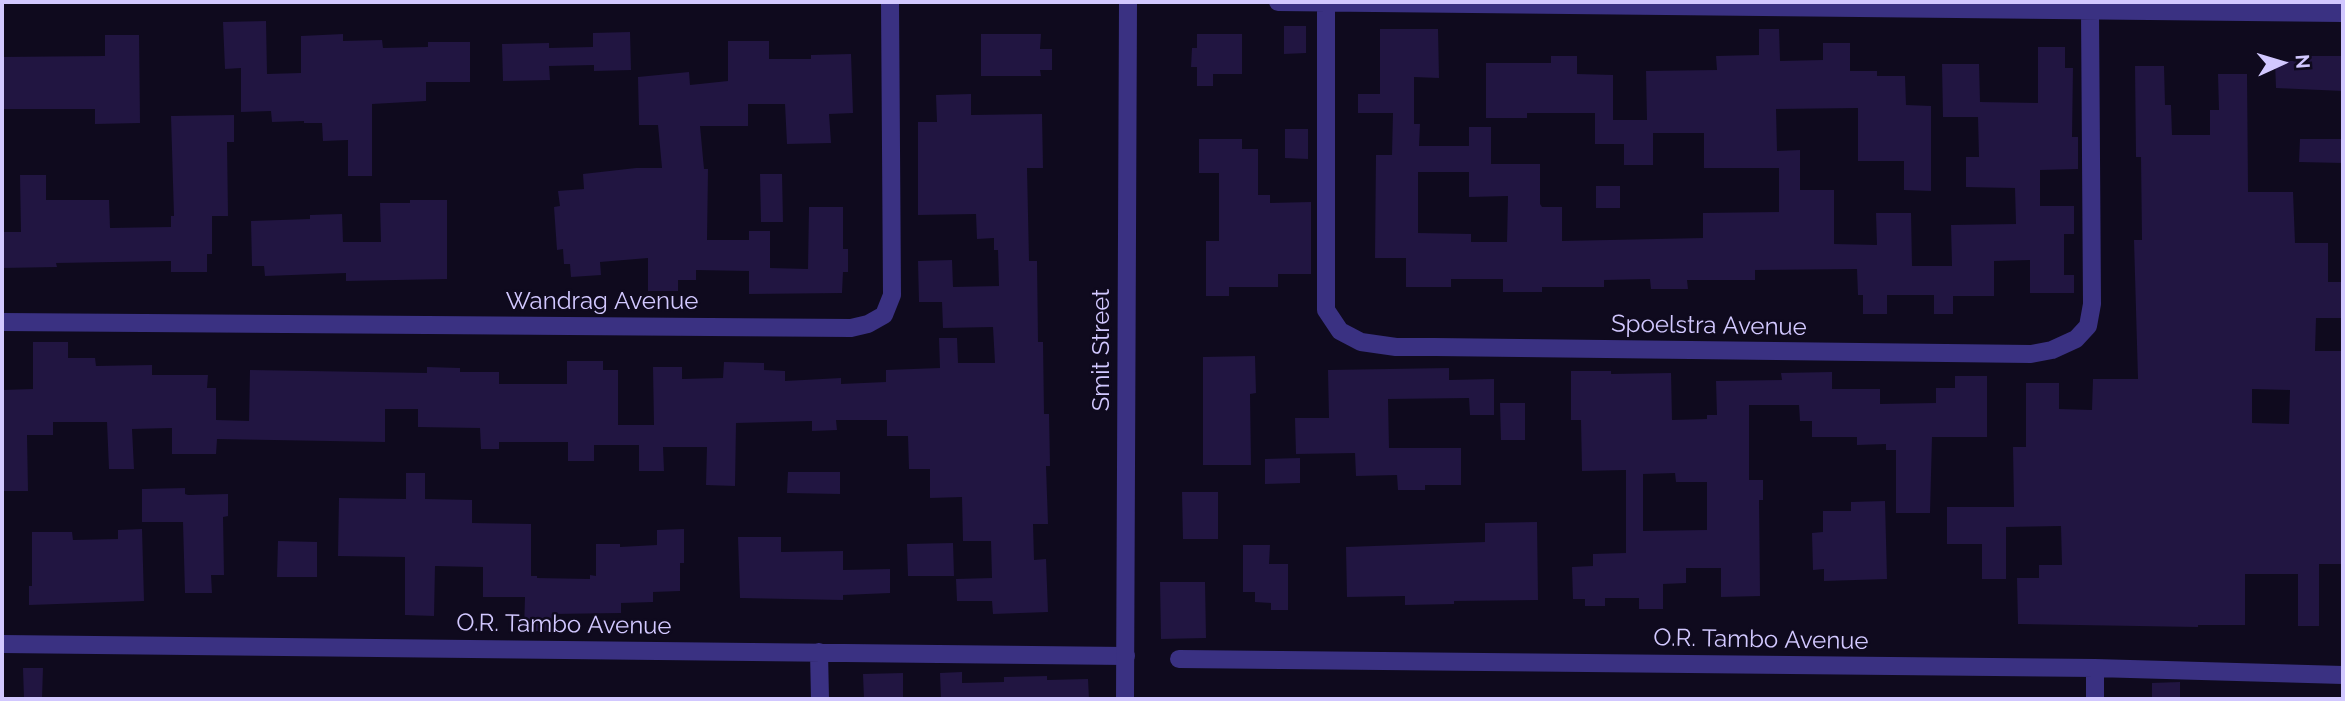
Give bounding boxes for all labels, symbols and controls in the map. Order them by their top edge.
north arrow [2247,28,2317,98]
text: N [2291,54,2314,70]
street label: Wandrag Avenue [506,288,698,316]
street label: Smit Street [1088,289,1116,411]
street label: Spoelstra Avenue [1611,310,1807,342]
street label: O.R. Tambo Avenue [456,609,672,641]
street label: O.R. Tambo Avenue [1653,624,1869,656]

